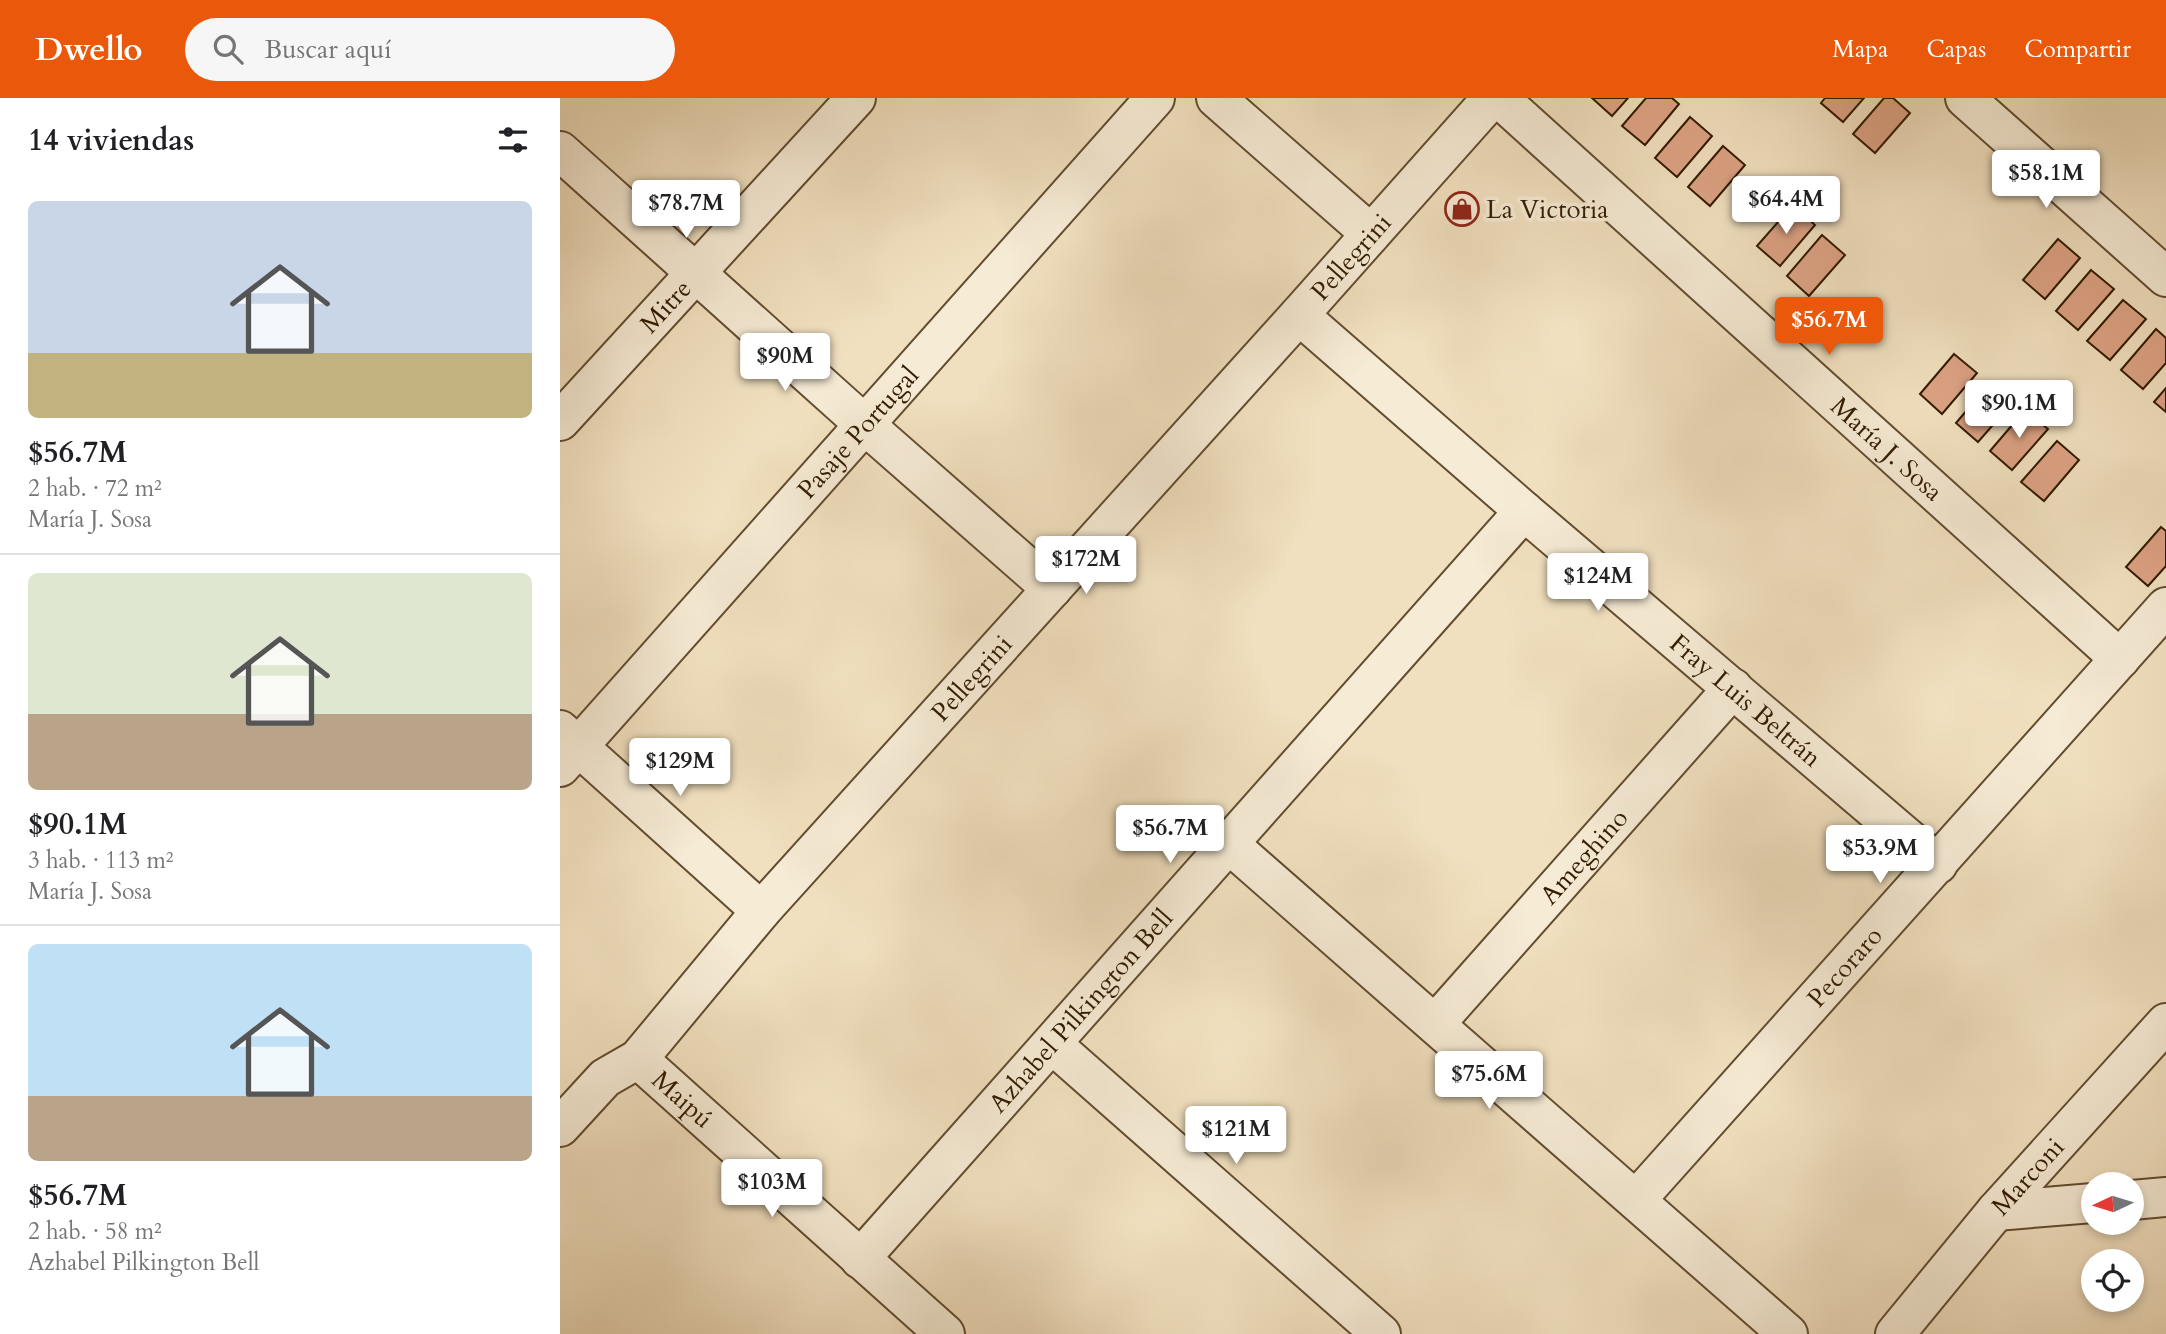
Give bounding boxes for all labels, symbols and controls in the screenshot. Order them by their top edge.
search box [185,18,675,81]
text: Dwello [35,27,143,72]
icon: search [209,30,247,68]
text: Buscar aquí [265,32,392,67]
text: Mapa [1832,33,1888,66]
text: Capas [1926,33,1986,66]
text: Compartir [2024,33,2131,66]
text: 14 viviendas [28,120,194,161]
icon: filters [494,121,532,159]
pin: $58.1M [1989,150,2103,210]
text: $58.1M [2008,157,2084,188]
pin: $64.4M [1729,176,1843,236]
pin: $78.7M [629,180,743,240]
text: $64.4M [1748,183,1824,214]
text: $78.7M [648,187,724,218]
shop icon: La Victoria [1443,190,1481,228]
place label: La Victoria [1486,192,1609,227]
street label: Pellegrini [1303,206,1399,308]
icon: home [217,246,343,372]
street label: Mitre [632,272,699,340]
pin: $56.7M [1772,298,1886,357]
text: $56.7M [1791,304,1867,335]
pin: $90M [744,334,826,393]
text: $90M [756,340,814,371]
street label: Pasaje Portugal [789,358,926,506]
pin: $90.1M [1962,380,2076,440]
text: $90.1M [1981,387,2057,418]
street label: María J. Sosa [1823,389,1951,509]
text: $56.7M [28,432,127,473]
text: 2 hab. · 72 m² [28,473,162,504]
text: María J. Sosa [28,504,152,535]
pin: $172M [1037,536,1135,596]
text: $172M [1051,543,1121,574]
pin: $124M [1549,554,1647,613]
text: $124M [1563,560,1633,591]
icon: home [217,618,343,744]
street label: Fray Luis Beltrán [1663,626,1829,775]
street label: Pellegrini [923,627,1020,729]
pin: $129M [631,738,729,798]
text: $129M [645,745,715,776]
street label: Ameghino [1532,801,1636,912]
text: $90.1M [28,804,127,845]
pin: $56.7M [1113,806,1227,865]
text: $56.7M [1132,812,1208,843]
pin: $53.9M [1823,826,1937,885]
text: $53.9M [1842,832,1918,863]
text: 3 hab. · 113 m² [28,845,174,876]
text: María J. Sosa [28,876,152,907]
street label: Azhabel Pilkington Bell [980,901,1181,1120]
street label: Pecoraro [1799,919,1890,1015]
icon: home [217,989,343,1115]
pin: $75.6M [1432,1052,1546,1111]
text: $75.6M [1451,1058,1527,1089]
street label: Maipú [645,1062,721,1136]
pin: $121M [1187,1107,1285,1166]
text: $121M [1201,1113,1271,1144]
street label: Marconi [1983,1130,2072,1223]
pin: $103M [723,1160,821,1219]
text: $103M [737,1166,807,1197]
north arrow [2081,1172,2144,1236]
map controls [2081,1172,2144,1312]
text: $56.7M [28,1175,127,1216]
text: 2 hab. · 58 m² [28,1216,162,1247]
text: Azhabel Pilkington Bell [28,1247,259,1278]
button: locate [2081,1249,2144,1312]

